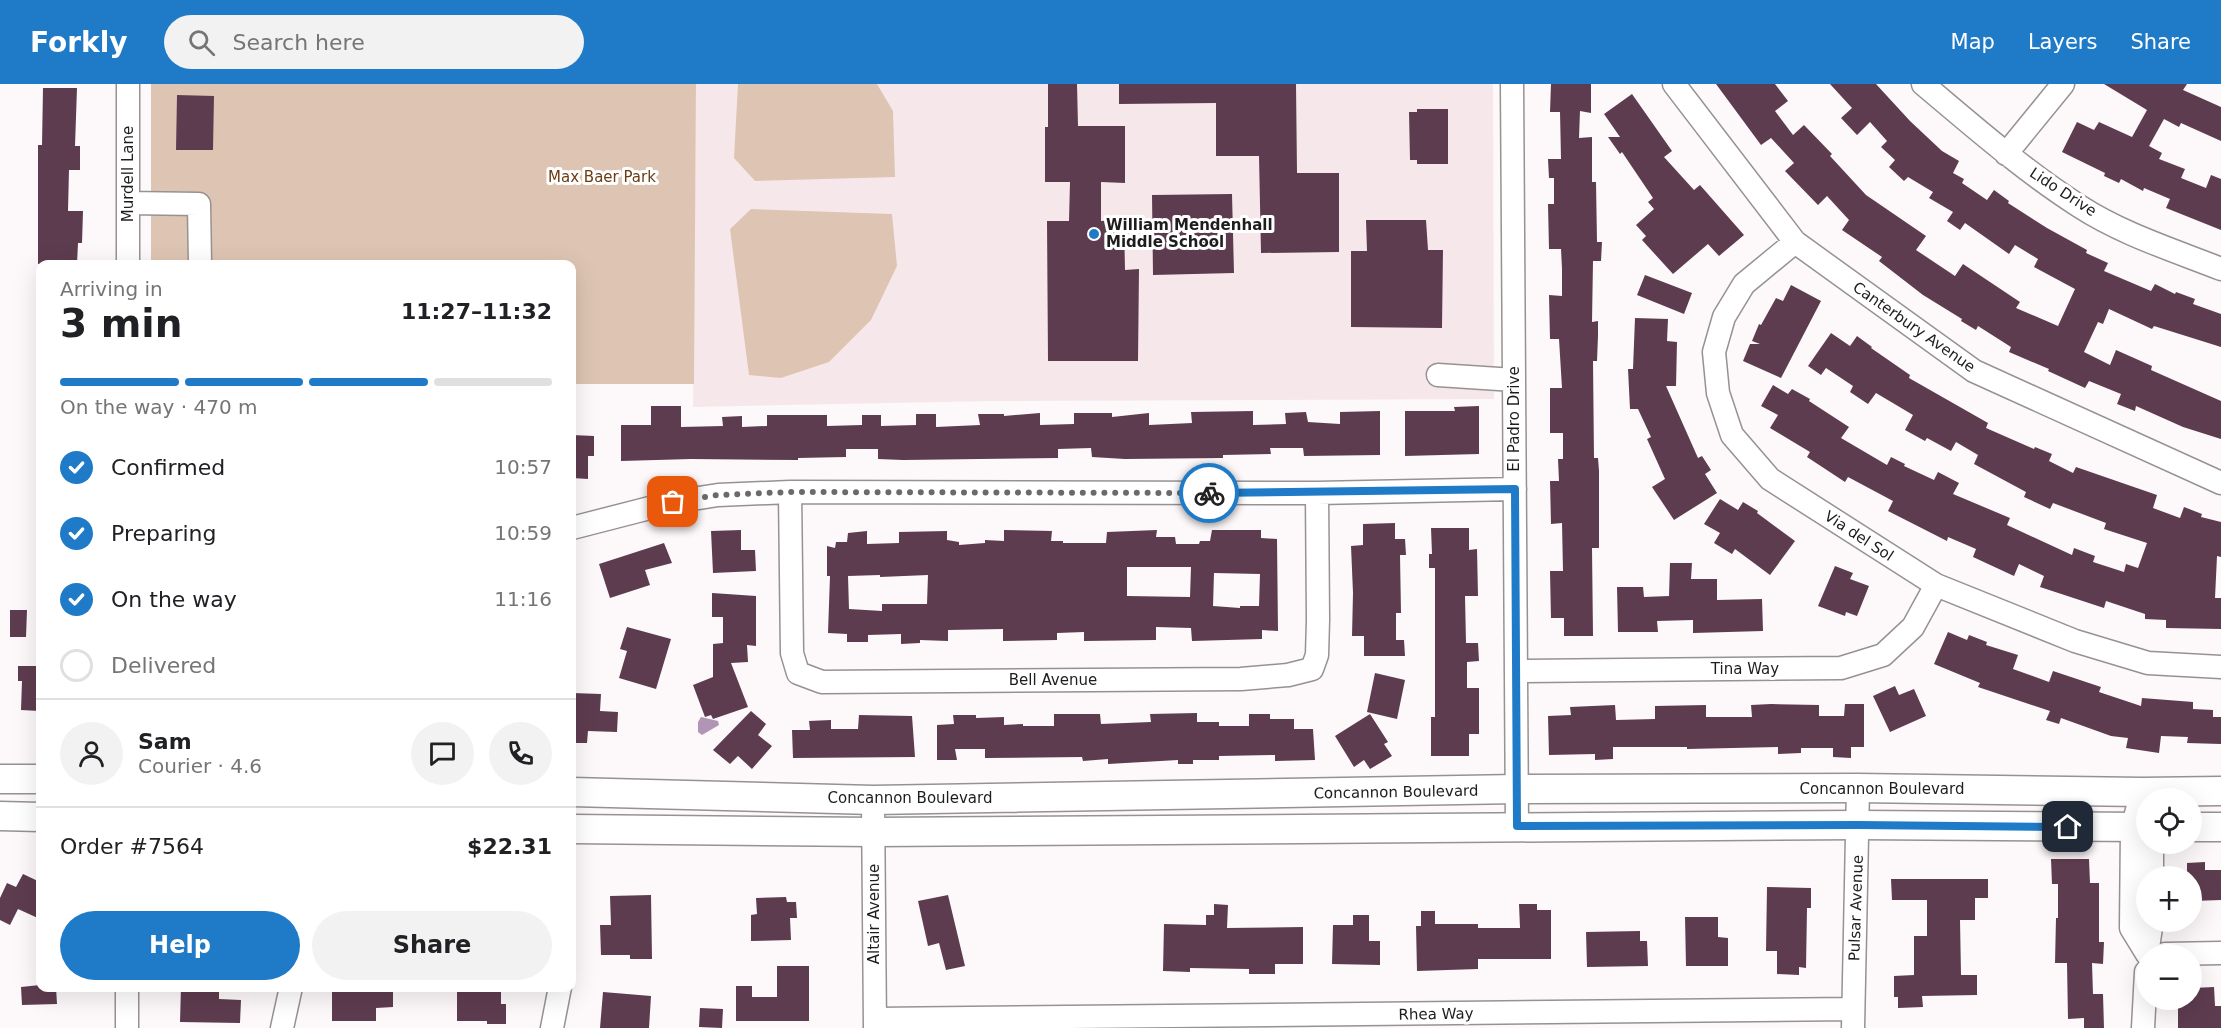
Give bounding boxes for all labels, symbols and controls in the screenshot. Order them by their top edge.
search box [164,15,584,69]
text: Forkly [30,26,128,59]
icon: search [185,26,218,59]
text: Search here [233,30,365,55]
text: Map [1951,30,1995,54]
text: Layers [2028,30,2097,54]
text: Share [2130,30,2191,54]
street label: Murdell Lane [119,126,137,222]
street label: Lido Drive [2026,164,2100,220]
park label: Max Baer Park [548,168,656,186]
place label: William Mendenhall Middle School [1106,216,1273,251]
marker: William Mendenhall Middle School [1087,227,1101,241]
text: Arriving in [60,277,163,301]
street label: Canterbury Avenue [1849,278,1979,376]
text: 11:27–11:32 [401,299,552,324]
text: 3 min [60,301,182,346]
street label: El Padro Drive [1505,366,1523,472]
text: On the way · 470 m [60,395,258,419]
icon: check [60,451,93,484]
text: Confirmed [111,455,225,480]
text: 10:57 [494,455,552,479]
courier [1179,463,1239,523]
pin [647,476,698,527]
icon: bike [1193,477,1226,510]
icon: bag [656,485,689,518]
street label: Via del Sol [1821,507,1897,565]
icon: check [60,517,93,550]
text: Preparing [111,521,217,546]
text: 10:59 [494,521,552,545]
icon: check [60,583,93,616]
text: On the way [111,587,237,612]
text: 11:16 [494,587,552,611]
text: Delivered [111,653,216,678]
street label: Tina Way [1710,660,1779,678]
street label: Bell Avenue [1009,671,1097,689]
button: person [60,722,123,785]
button: chat [411,722,474,785]
button: phone [489,722,552,785]
text: Sam [138,729,192,754]
text: Courier · 4.6 [138,754,262,778]
street label: Concannon Boulevard [1800,780,1964,798]
street label: Concannon Boulevard [1313,782,1479,802]
map controls [2136,788,2202,1010]
button: locate [2136,788,2202,854]
street label: Concannon Boulevard [828,789,992,807]
pin [2042,801,2093,852]
icon: home [2051,810,2084,843]
text: Order #7564 [60,834,204,859]
text: $22.31 [467,834,552,859]
street label: Pulsar Avenue [1845,855,1867,961]
street label: Altair Avenue [865,864,883,964]
button: + [2136,866,2202,932]
button: Help [60,911,300,980]
button: Share [312,911,552,980]
button: − [2136,944,2202,1010]
street label: Rhea Way [1398,1004,1474,1024]

